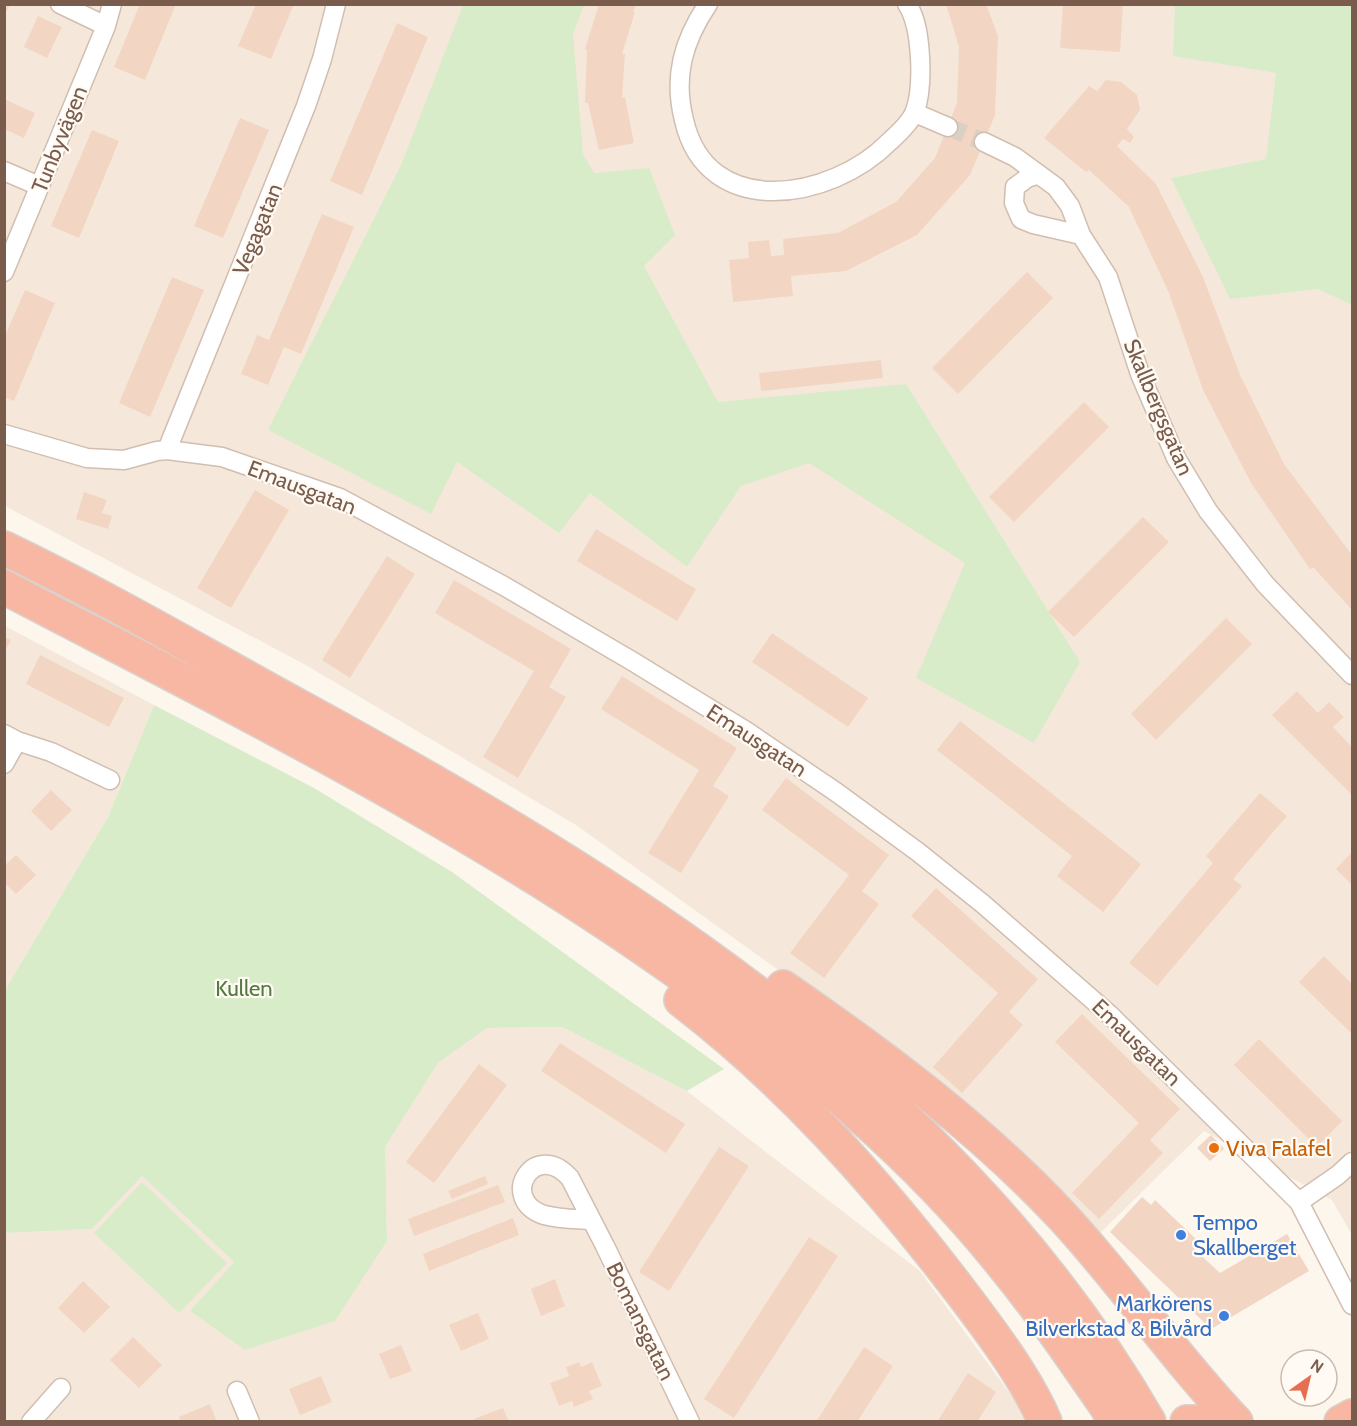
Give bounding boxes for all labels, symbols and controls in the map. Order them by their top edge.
street label: Tunbyvägen [26,82,93,196]
street label: Vegagatan [227,179,288,279]
street label: Skallbergsgatan [1118,335,1199,479]
street label: Emausgatan [244,454,360,521]
street label: Emausgatan [702,698,812,783]
park label: Kullen [215,975,273,1002]
street label: Emausgatan [1086,993,1187,1092]
place label: Viva Falafel [1226,1135,1332,1162]
marker: Viva Falafel [1207,1141,1221,1155]
place label: Tempo Skallberget [1193,1209,1297,1261]
marker: Tempo Skallberget [1174,1228,1188,1242]
street label: Bomansgatan [600,1258,681,1385]
place label: Markörens Bilverkstad & Bilvård [1025,1290,1212,1342]
marker: Markörens Bilverkstad & Bilvård [1217,1309,1231,1323]
north arrow [1279,1348,1339,1408]
text: N [1307,1355,1327,1377]

